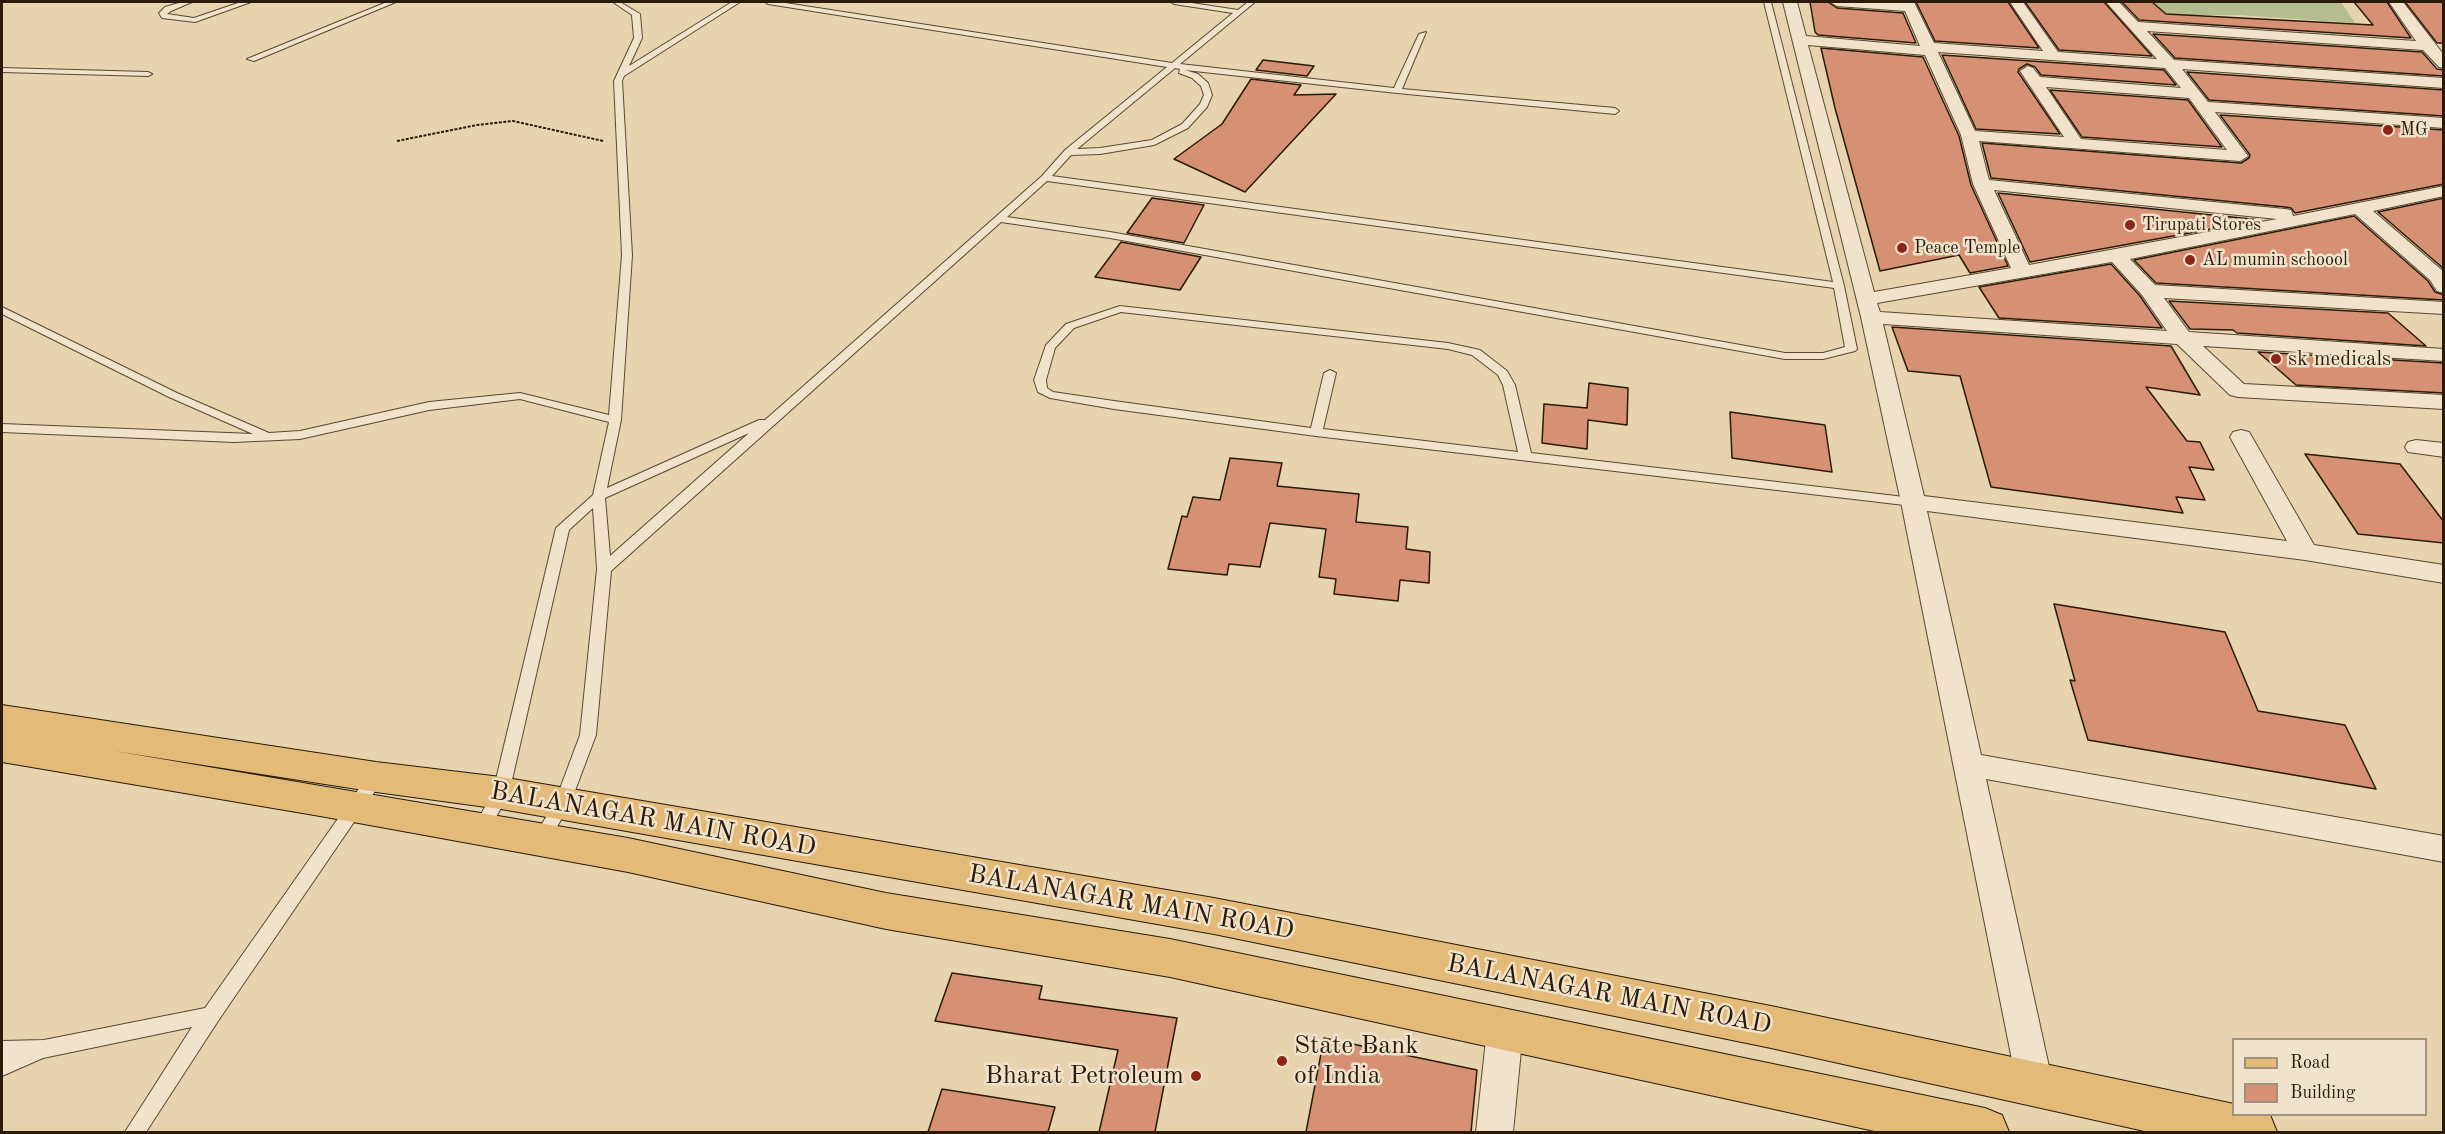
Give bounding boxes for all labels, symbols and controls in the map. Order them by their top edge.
place label: MG [2400,119,2428,141]
marker: MG [2381,123,2395,137]
place label: Tirupati Stores [2142,214,2261,236]
marker: Tirupati Stores [2123,218,2137,232]
place label: Peace Temple [1914,237,2020,259]
marker: Peace Temple [1895,241,1909,255]
place label: AL mumin schoool [2202,249,2348,271]
marker: AL mumin schoool [2183,253,2197,267]
place label: sk medicals [2288,346,2391,372]
marker: sk medicals [2269,352,2283,366]
street label: BALANAGAR MAIN ROAD [488,776,818,864]
street label: BALANAGAR MAIN ROAD [966,859,1296,947]
street label: BALANAGAR MAIN ROAD [1444,948,1774,1042]
place label: State Bank of India [1294,1030,1419,1092]
legend [2232,1038,2427,1116]
marker: State Bank of India [1275,1054,1289,1068]
text: Road [2290,1054,2330,1072]
place label: Bharat Petroleum [985,1060,1184,1092]
marker: Bharat Petroleum [1189,1069,1203,1083]
text: Building [2290,1084,2355,1102]

